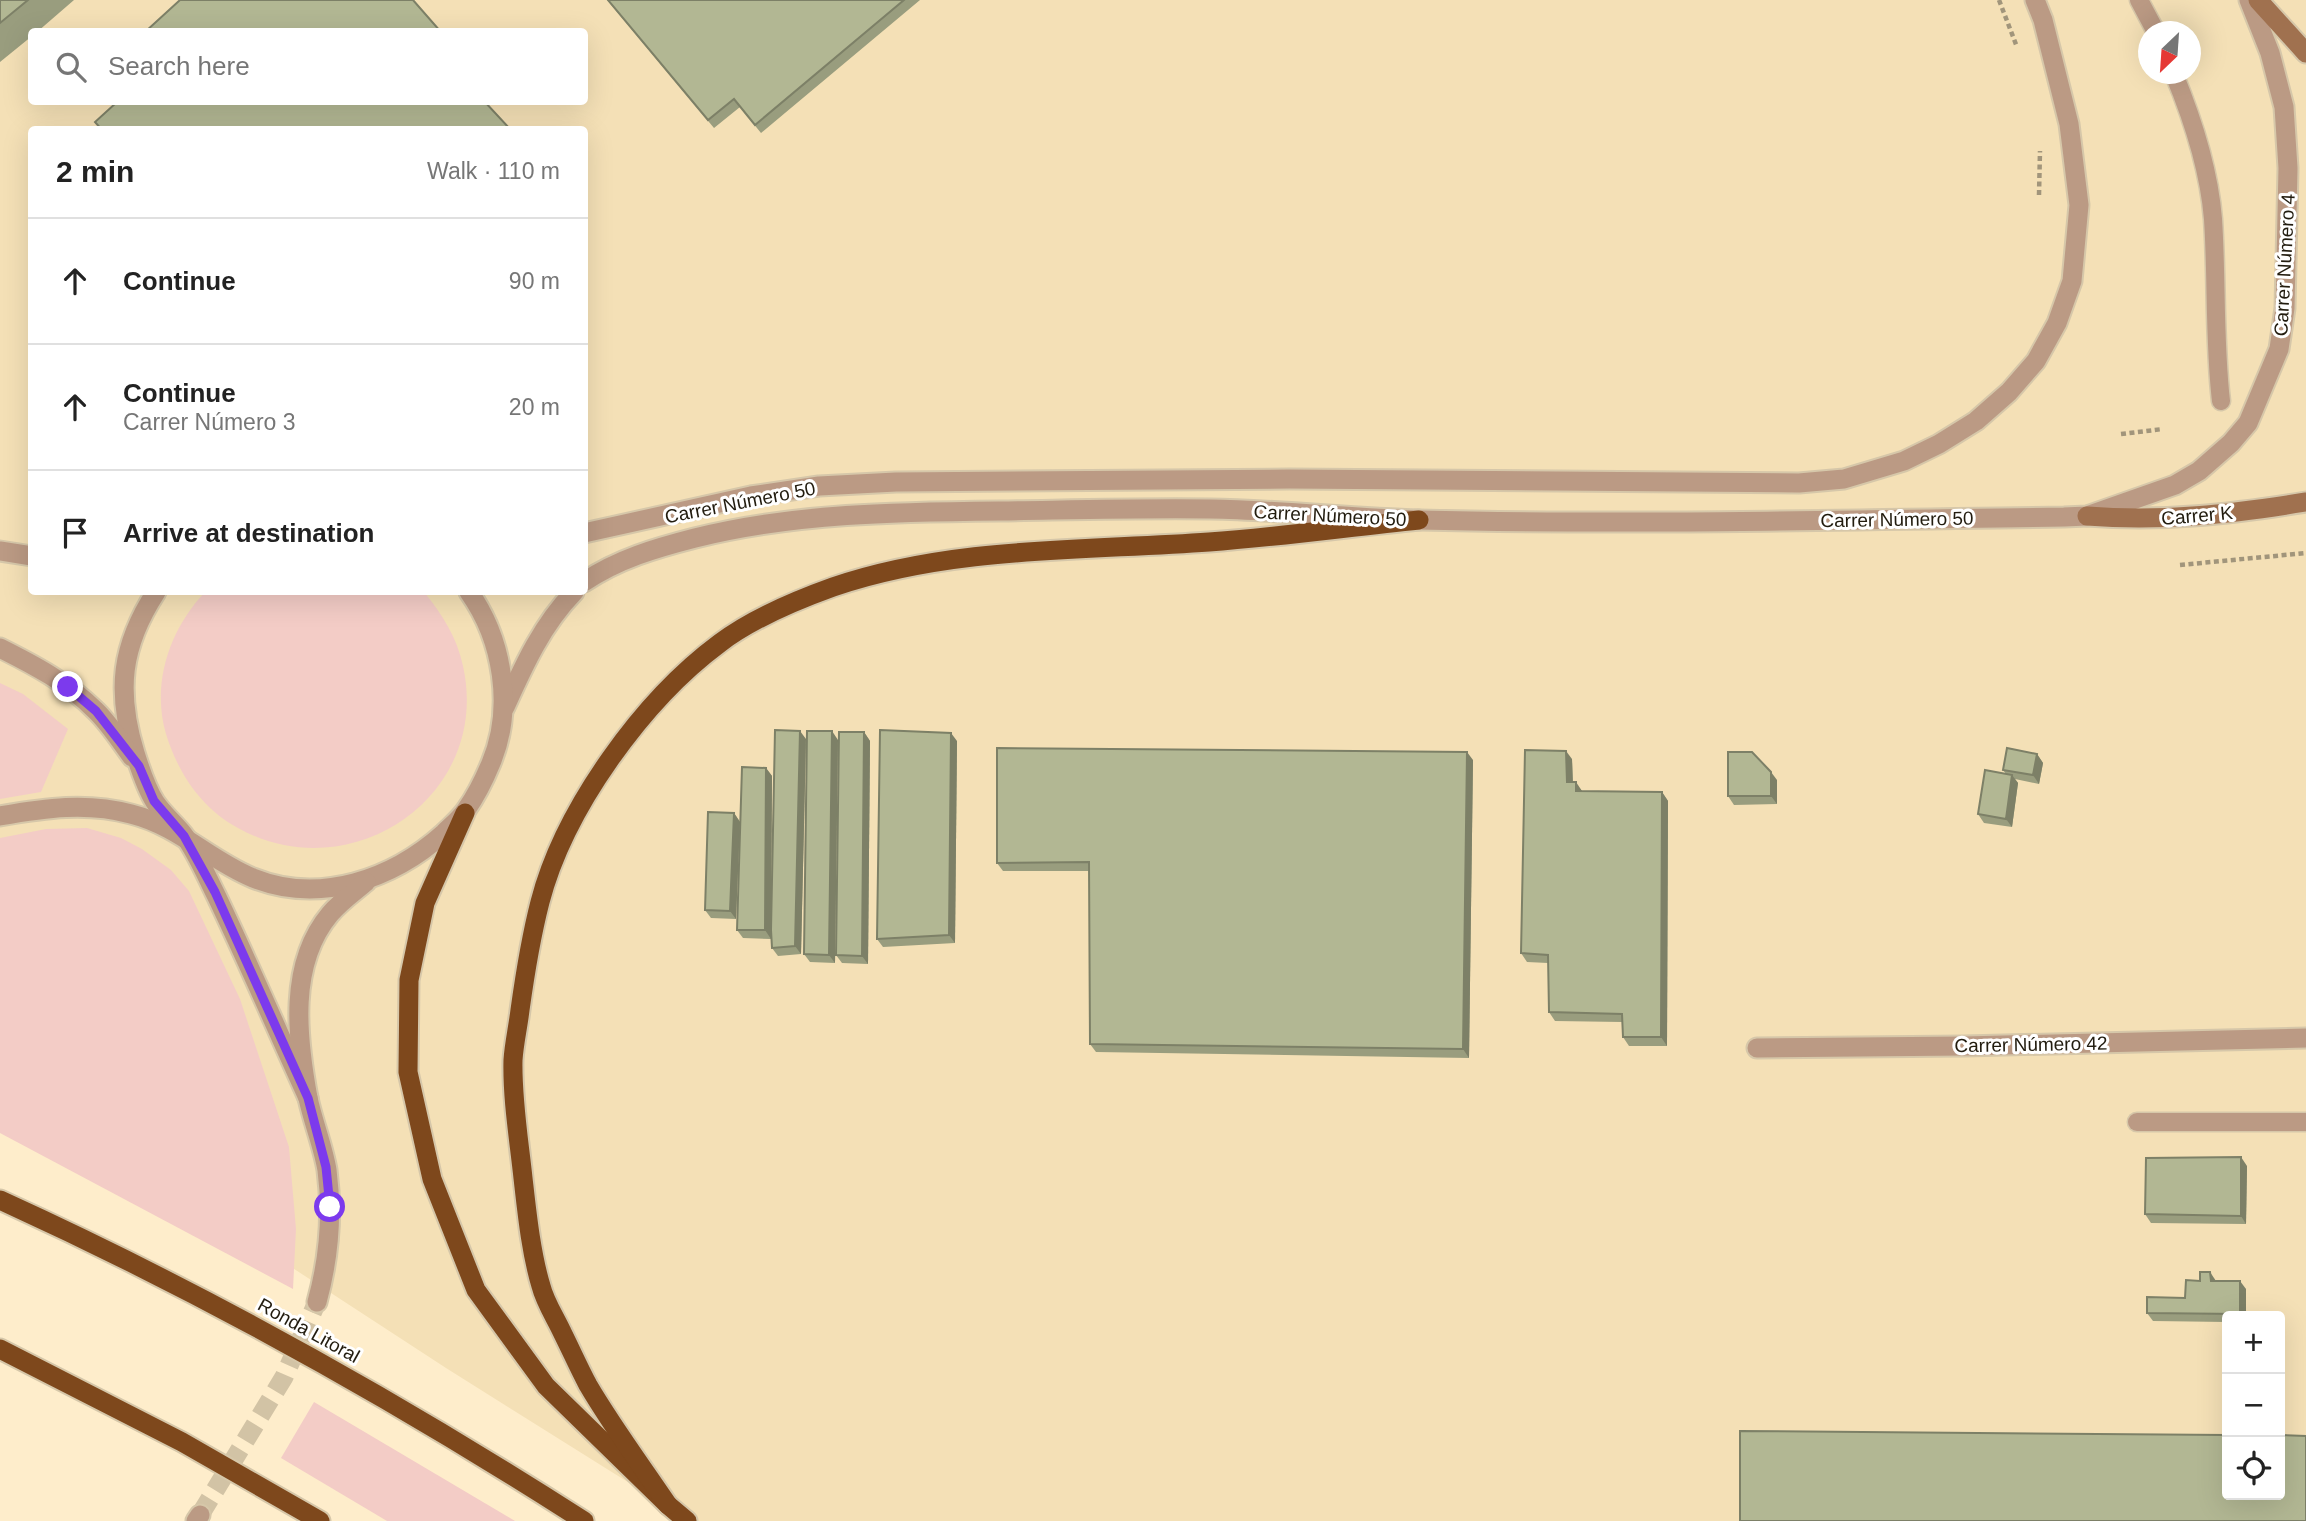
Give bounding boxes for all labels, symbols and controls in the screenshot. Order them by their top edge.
north arrow [2138,21,2201,84]
search box [28,28,588,105]
icon: search [52,48,90,86]
text: Search here [108,51,250,81]
text: 2 min [56,155,134,188]
text: Walk · 110 m [427,158,560,184]
street label: Carrer Número 4 [2270,193,2299,337]
icon: ahead [56,262,94,300]
text: Continue [123,266,236,296]
text: 90 m [509,268,560,294]
text: Continue [123,378,236,408]
icon: ahead [56,388,94,426]
text: 20 m [509,394,560,420]
text: Carrer Número 3 [123,409,296,435]
street label: Carrer Número 50 [663,478,817,527]
street label: Carrer Número 50 [1253,501,1407,530]
street label: Carrer K [2160,502,2234,529]
street label: Carrer Número 50 [1820,508,1974,531]
icon: arrive [56,514,94,552]
text: Arrive at destination [123,518,374,548]
route end [52,671,83,702]
street label: Carrer Número 42 [1954,1033,2108,1056]
route start [314,1191,345,1222]
street label: Ronda Litoral [254,1294,363,1367]
map controls [2222,1311,2285,1500]
button: + [2222,1311,2285,1374]
button: − [2222,1374,2285,1437]
button: locate [2222,1437,2285,1500]

